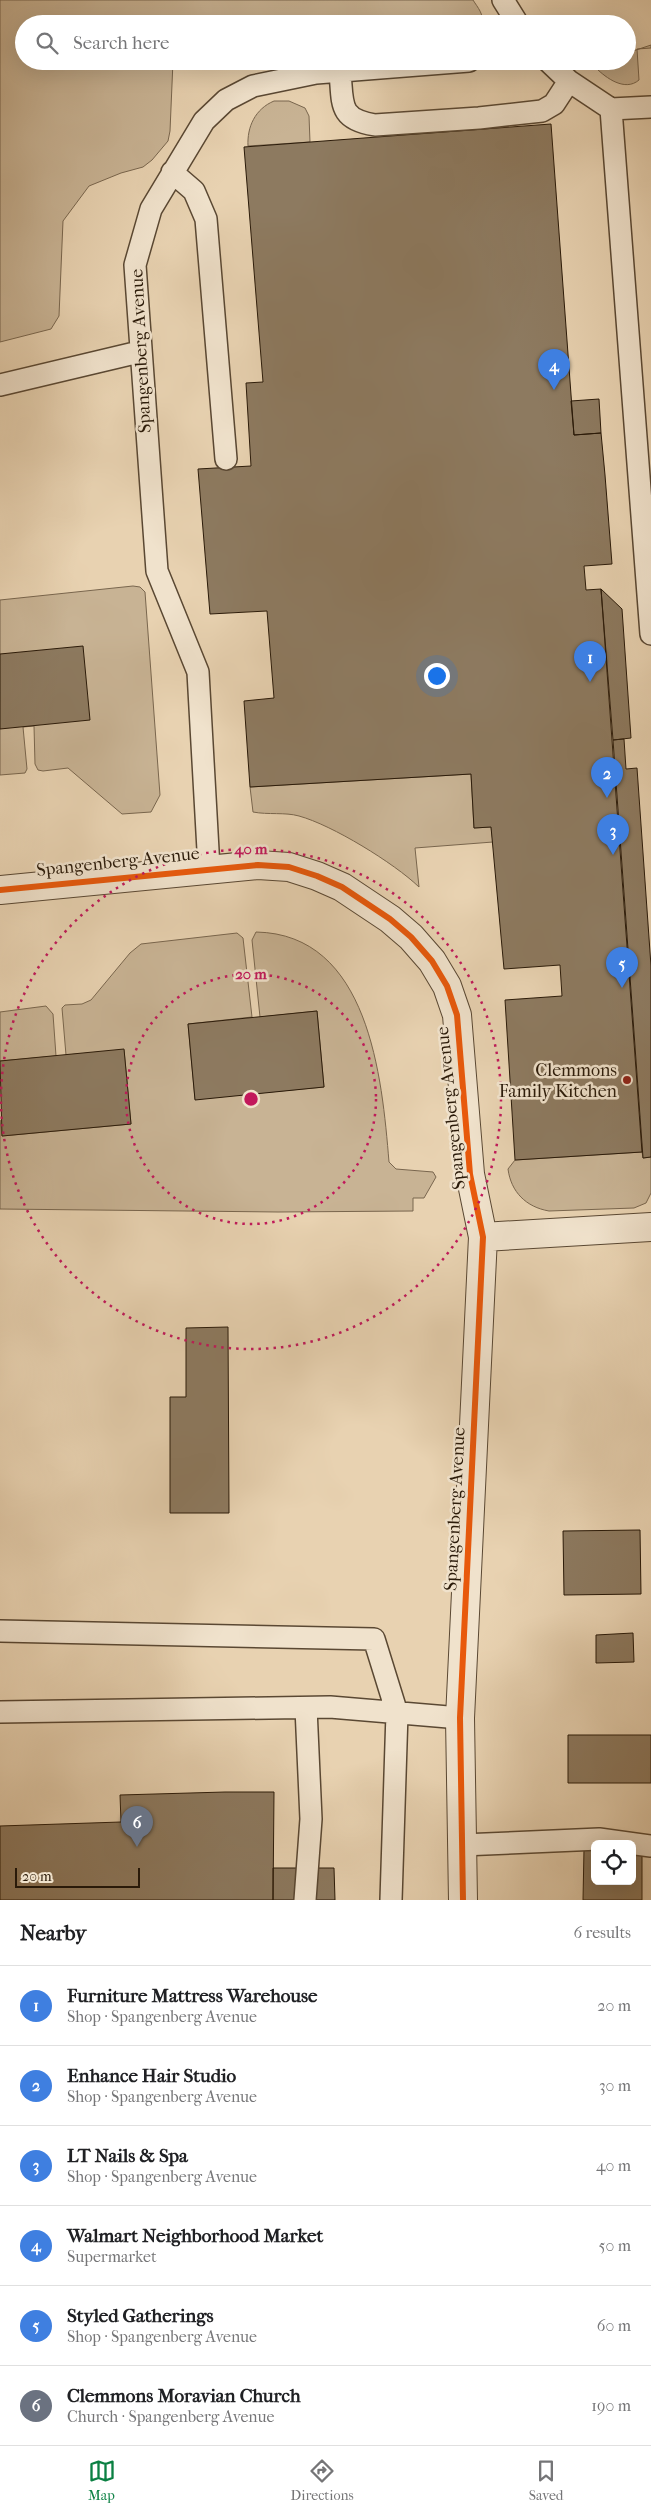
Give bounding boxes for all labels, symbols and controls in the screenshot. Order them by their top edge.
search box [15,15,636,70]
icon: search [33,29,61,57]
text: Search here [73,32,169,54]
street label: Spangenberg Avenue [126,268,156,434]
pin: 4 [538,349,570,390]
pin: 1 [574,641,606,682]
your location [424,663,450,689]
pin: 2 [591,757,623,798]
pin: 3 [597,814,629,855]
text: 40 m [234,840,268,858]
street label: Spangenberg Avenue [35,843,201,881]
pin: 5 [606,947,638,988]
text: 20 m [235,965,267,983]
street label: Spangenberg Avenue [432,1025,470,1191]
place label: Clemmons Family Kitchen [499,1060,618,1102]
marker: Clemmons Family Kitchen [621,1074,633,1086]
centre of rings [242,1090,260,1108]
street label: Spangenberg Avenue [440,1426,470,1592]
pin: 6 [121,1806,153,1847]
map controls [591,1840,636,1885]
button: locate [591,1840,636,1885]
scale bar [15,1865,140,1888]
text: 20 m [22,1868,52,1885]
text: Nearby [20,1921,86,1945]
text: 6 results [573,1923,631,1942]
text: Furniture Mattress Warehouse [67,1985,317,2007]
text: 1 [33,1996,39,2015]
text: 20 m [597,1996,631,2015]
text: Shop · Spangenberg Avenue [67,2007,257,2026]
text: Enhance Hair Studio [67,2065,236,2087]
text: 2 [32,2076,40,2095]
text: 30 m [599,2076,631,2095]
text: Shop · Spangenberg Avenue [67,2087,257,2106]
text: LT Nails & Spa [67,2145,188,2167]
text: 3 [33,2156,39,2175]
text: 40 m [596,2156,631,2175]
text: Shop · Spangenberg Avenue [67,2167,257,2186]
text: Walmart Neighborhood Market [67,2225,323,2247]
text: 4 [31,2236,41,2255]
text: 50 m [599,2236,631,2255]
text: Supermarket [67,2247,157,2266]
text: Styled Gatherings [67,2305,213,2327]
text: 5 [33,2316,39,2335]
text: 60 m [597,2316,631,2335]
text: Shop · Spangenberg Avenue [67,2327,257,2346]
text: Clemmons Moravian Church [67,2385,301,2407]
text: 6 [32,2396,40,2415]
text: 190 m [591,2396,631,2415]
text: Church · Spangenberg Avenue [67,2407,274,2426]
tab: Map [88,2457,116,2504]
tab: Directions [291,2457,354,2504]
tab: Saved [529,2457,563,2504]

